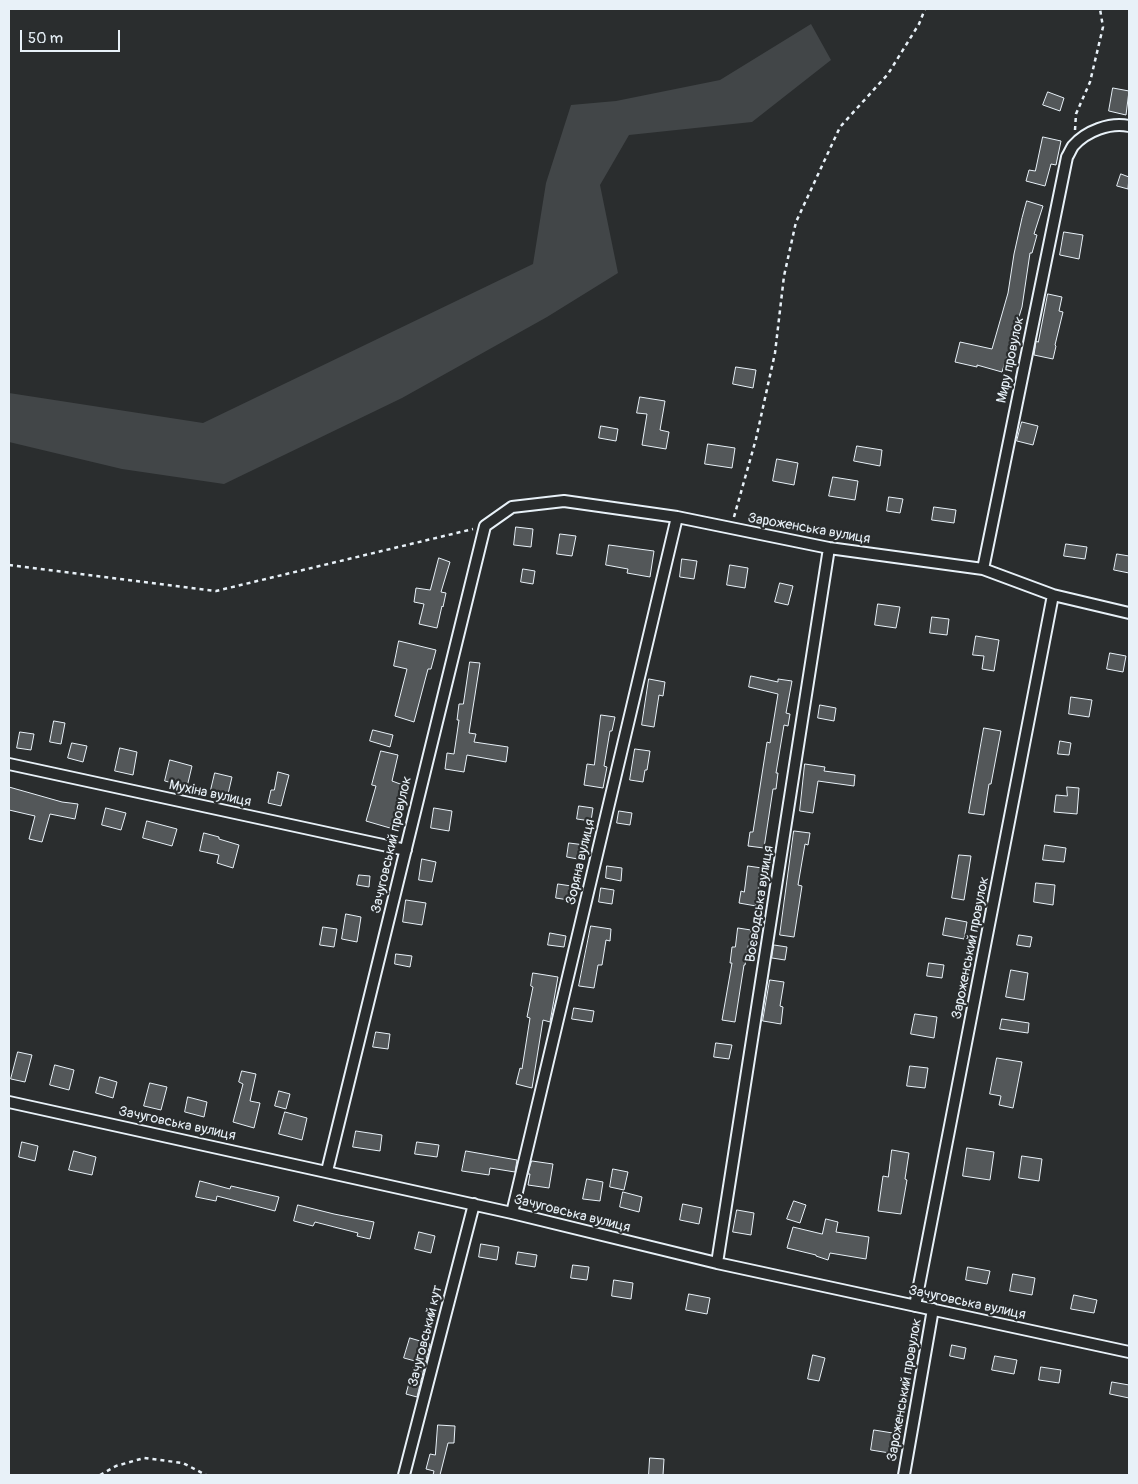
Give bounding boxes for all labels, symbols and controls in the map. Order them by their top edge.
scale bar [22,20,122,52]
text: 50 m [28,29,63,48]
street label: Миру провулок [994,315,1028,405]
street label: Зароженська вулиця [746,510,872,548]
street label: Зачуговський провулок [368,775,416,915]
street label: Мухіна вулиця [167,777,253,811]
street label: Зоряна вулиця [563,818,599,906]
street label: Воєводська вулиця [742,844,778,964]
street label: Зароженський провулок [949,875,993,1021]
street label: Зачуговська вулиця [117,1103,237,1145]
street label: Зачуговська вулиця [512,1191,632,1237]
street label: Зачуговська вулиця [907,1282,1027,1324]
street label: Зачуговський кут [405,1283,447,1389]
street label: Зароженський провулок [884,1317,926,1463]

